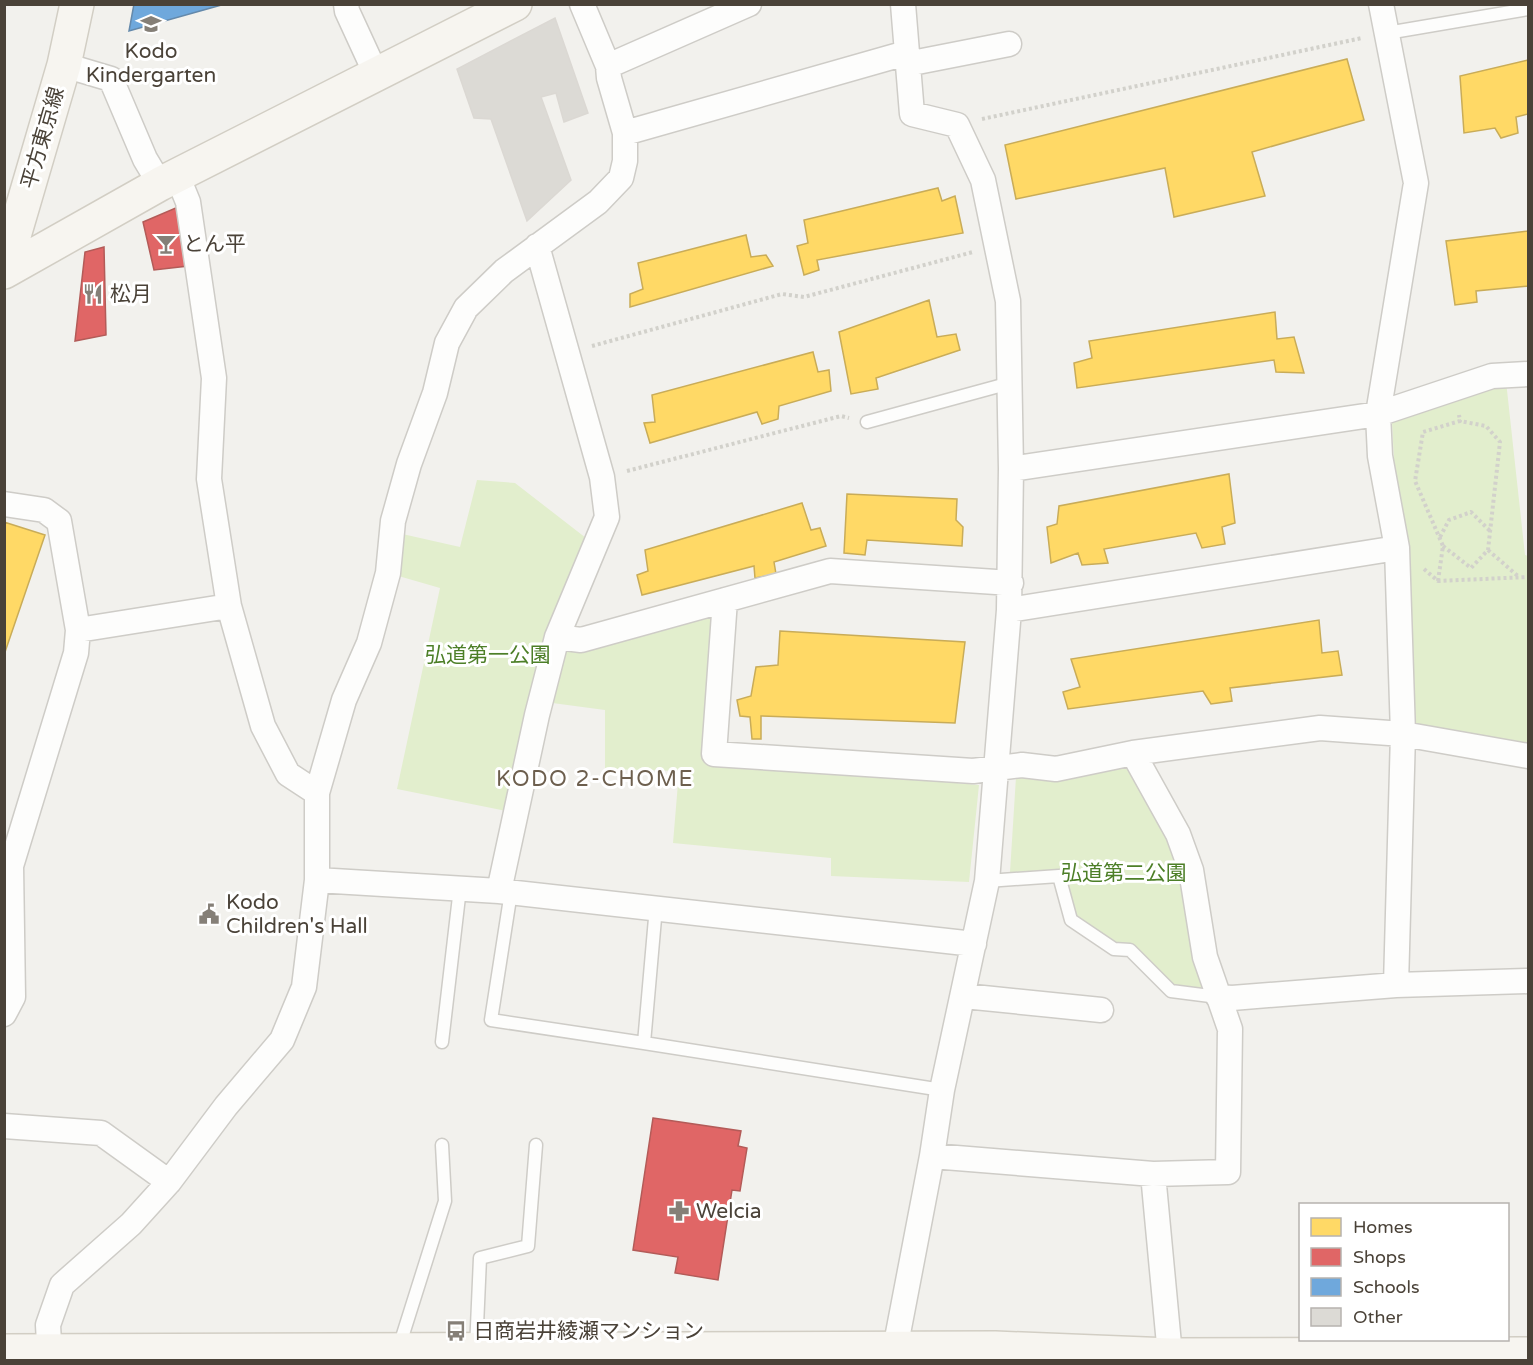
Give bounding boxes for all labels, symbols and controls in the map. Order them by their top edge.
school or university icon: Kodo Kindergarten [139,12,163,36]
place label: Kodo Kindergarten [86,39,216,88]
street label: 平方東京線 [17,84,69,192]
bar icon: とん平 [154,232,178,256]
place label: とん平 [183,232,246,257]
restaurant icon: 松月 [81,282,105,306]
place label: 松月 [110,282,152,307]
park label: 弘道第一公園 [425,643,551,668]
district label: KODO 2-CHOME [496,766,694,792]
park label: 弘道第二公園 [1061,861,1187,886]
place label: Kodo Children's Hall [226,890,368,939]
public building icon: Kodo Children's Hall [197,902,221,926]
pharmacy icon: Welcia [667,1199,691,1223]
place label: Welcia [696,1199,762,1224]
legend [1299,1203,1509,1341]
text: Homes [1353,1216,1413,1238]
text: Shops [1353,1246,1406,1268]
text: Schools [1353,1276,1420,1298]
text: Other [1353,1306,1403,1328]
bus stop icon: 日商岩井綾瀬マンション [444,1319,468,1343]
place label: 日商岩井綾瀬マンション [473,1319,704,1344]

